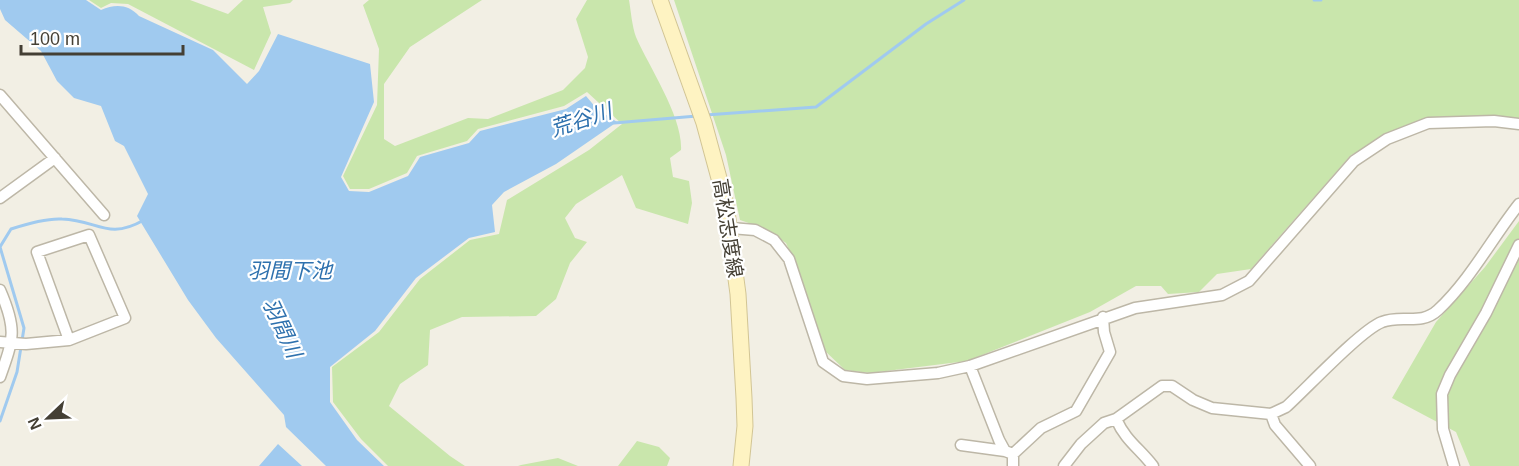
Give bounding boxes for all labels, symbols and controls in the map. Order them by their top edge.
scale bar [21,18,183,56]
text: 100 m [30,29,80,49]
water label: 荒谷川 [547,98,616,140]
street label: 高松志度線 [709,177,747,279]
water label: 羽間下池 [248,259,334,282]
water label: 羽間川 [259,294,307,363]
north arrow [18,388,78,448]
text: N [25,415,45,432]

